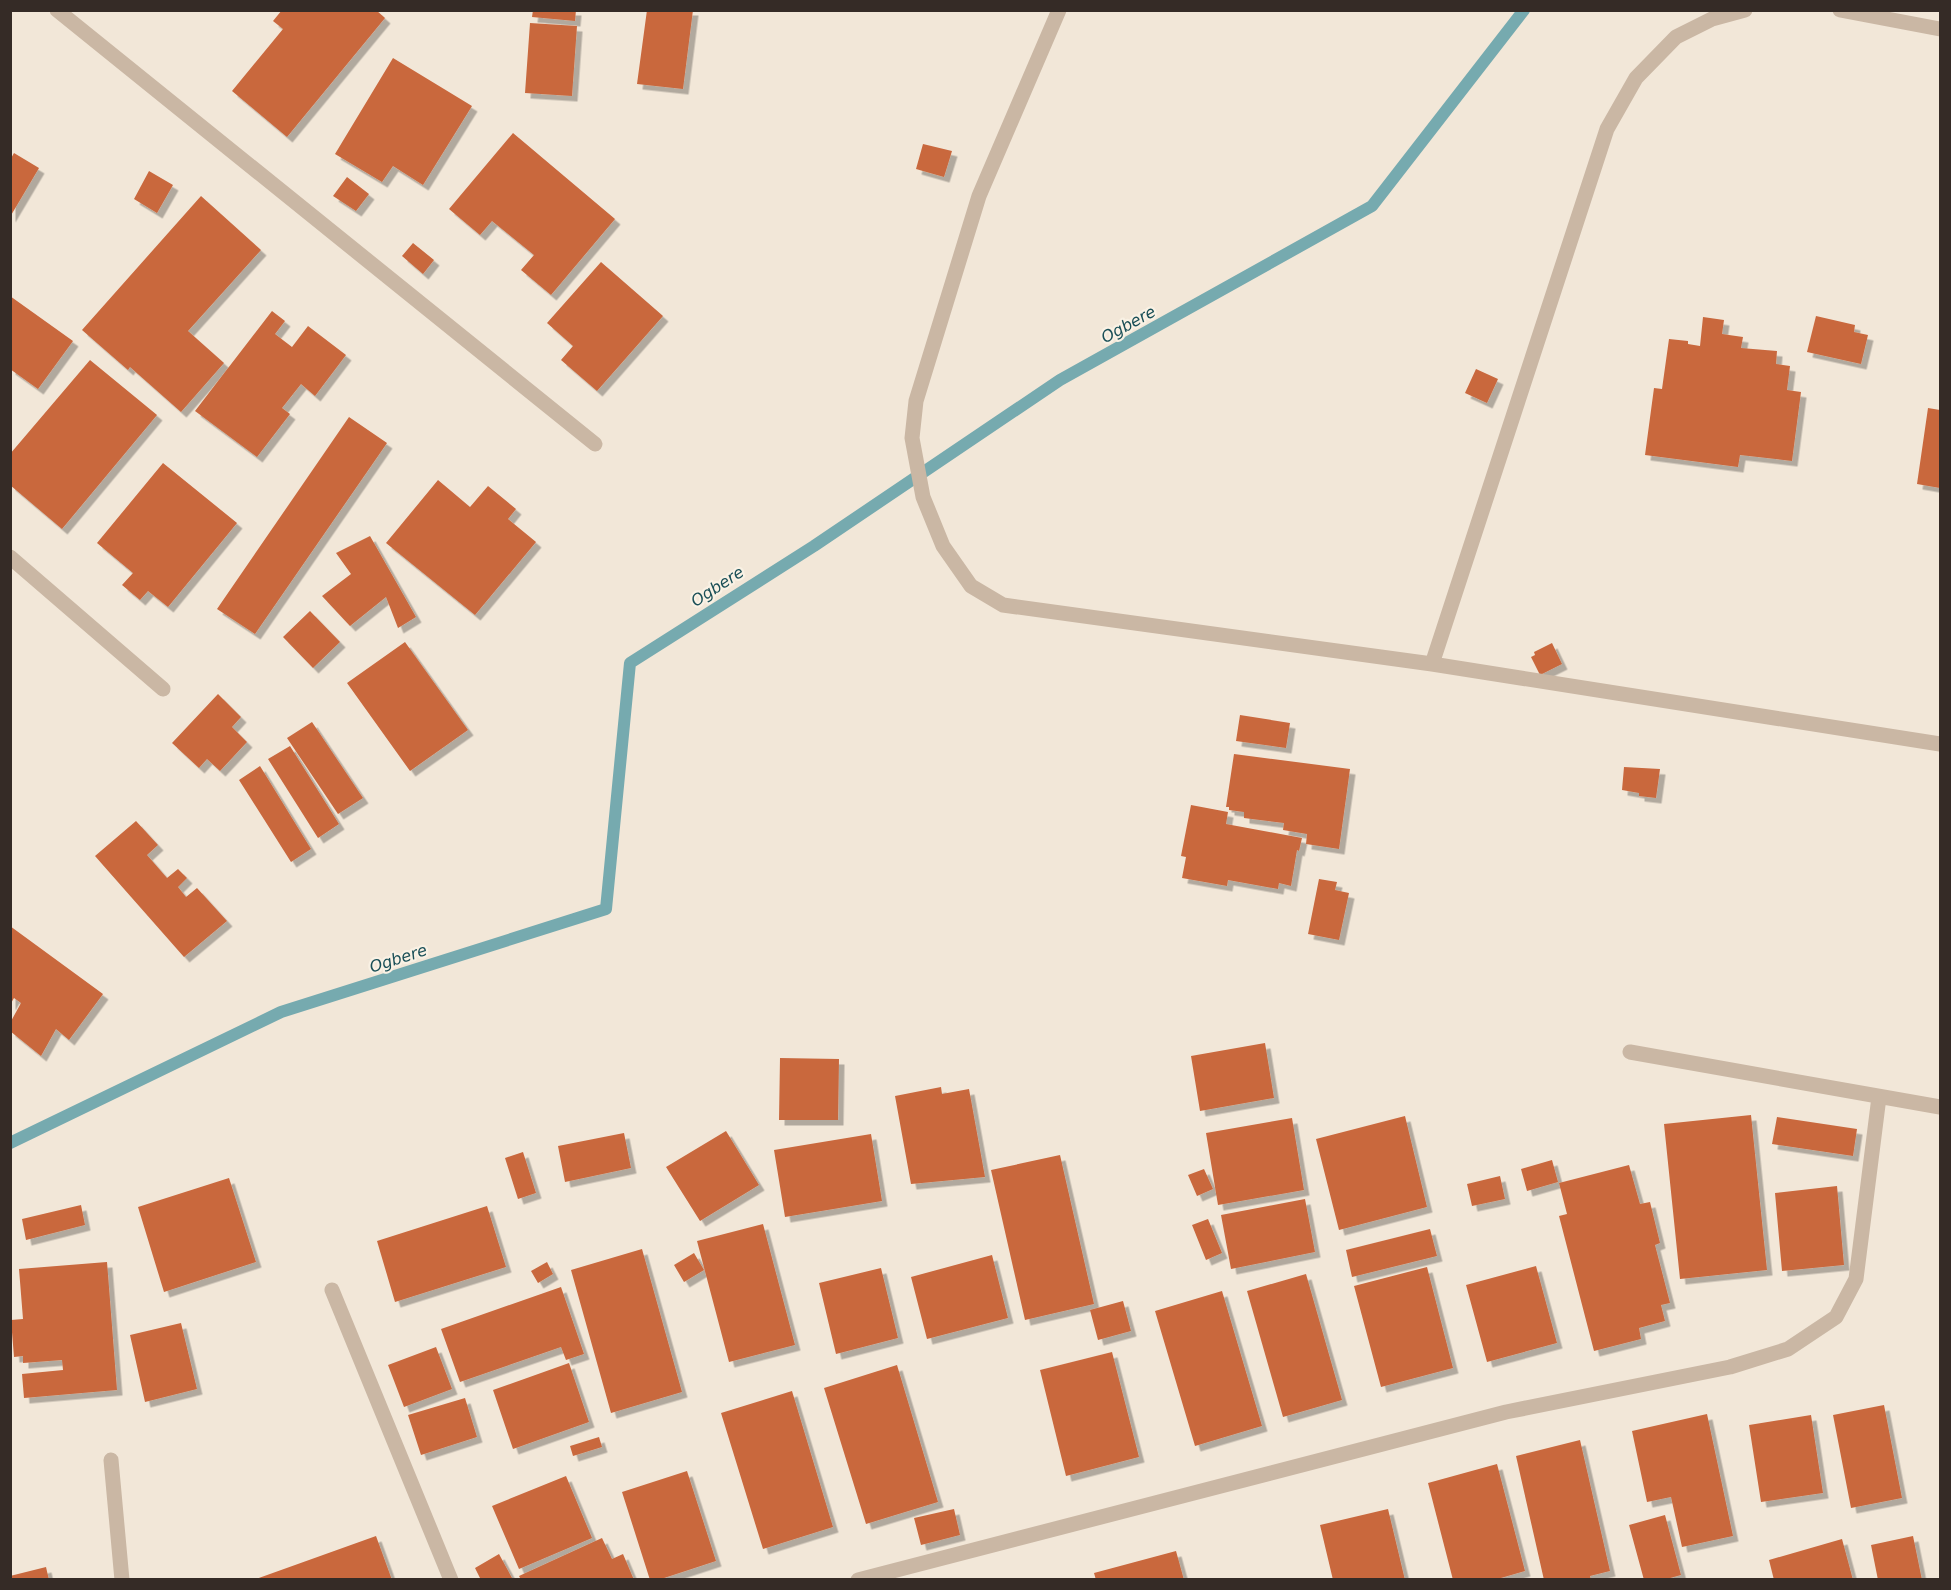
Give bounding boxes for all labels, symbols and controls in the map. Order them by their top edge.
water label: Ogbere [1098,302,1159,347]
water label: Ogbere [687,562,747,611]
water label: Ogbere [367,940,429,977]

